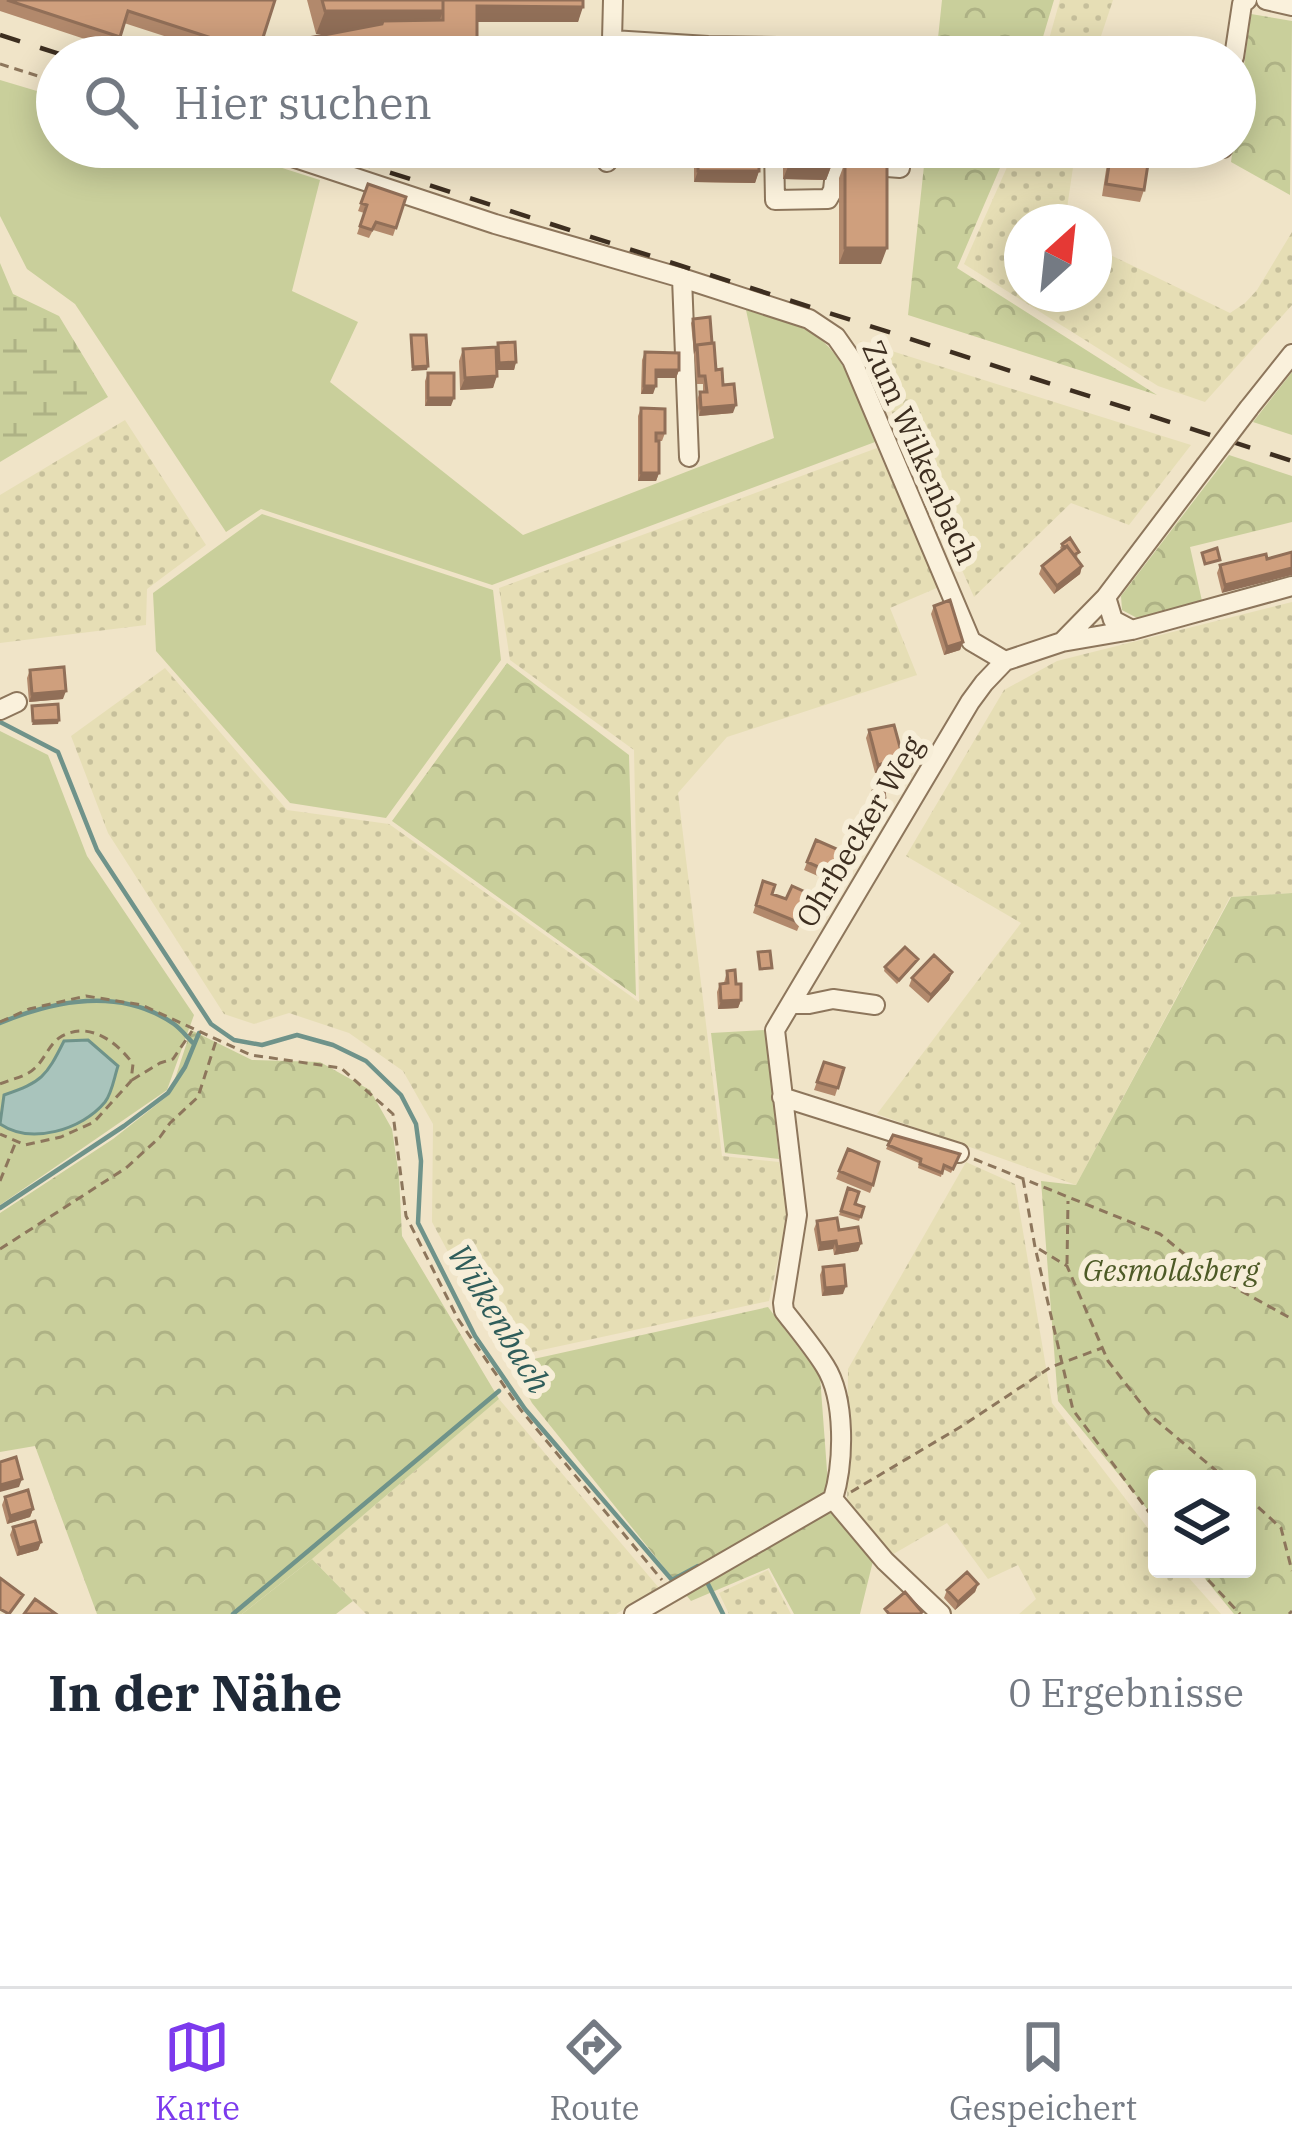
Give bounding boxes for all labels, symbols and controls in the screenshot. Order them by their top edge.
search box [36,36,1256,168]
icon: search [78,69,144,135]
text: Hier suchen [174,73,432,131]
north arrow [1004,204,1112,312]
street label: Zum Wilkenbach [854,334,988,570]
street label: Ohrbecker Weg [786,728,932,934]
water label: Wilkenbach [439,1235,561,1401]
park label: Gesmoldsberg [1083,1250,1260,1289]
map controls [1148,1470,1256,1578]
button: layers [1148,1470,1256,1578]
text: In der Nähe [48,1659,342,1725]
text: 0 Ergebnisse [1008,1667,1244,1718]
tab: Karte [155,2014,240,2129]
tab: Route [549,2014,640,2129]
tab: Gespeichert [949,2014,1137,2129]

